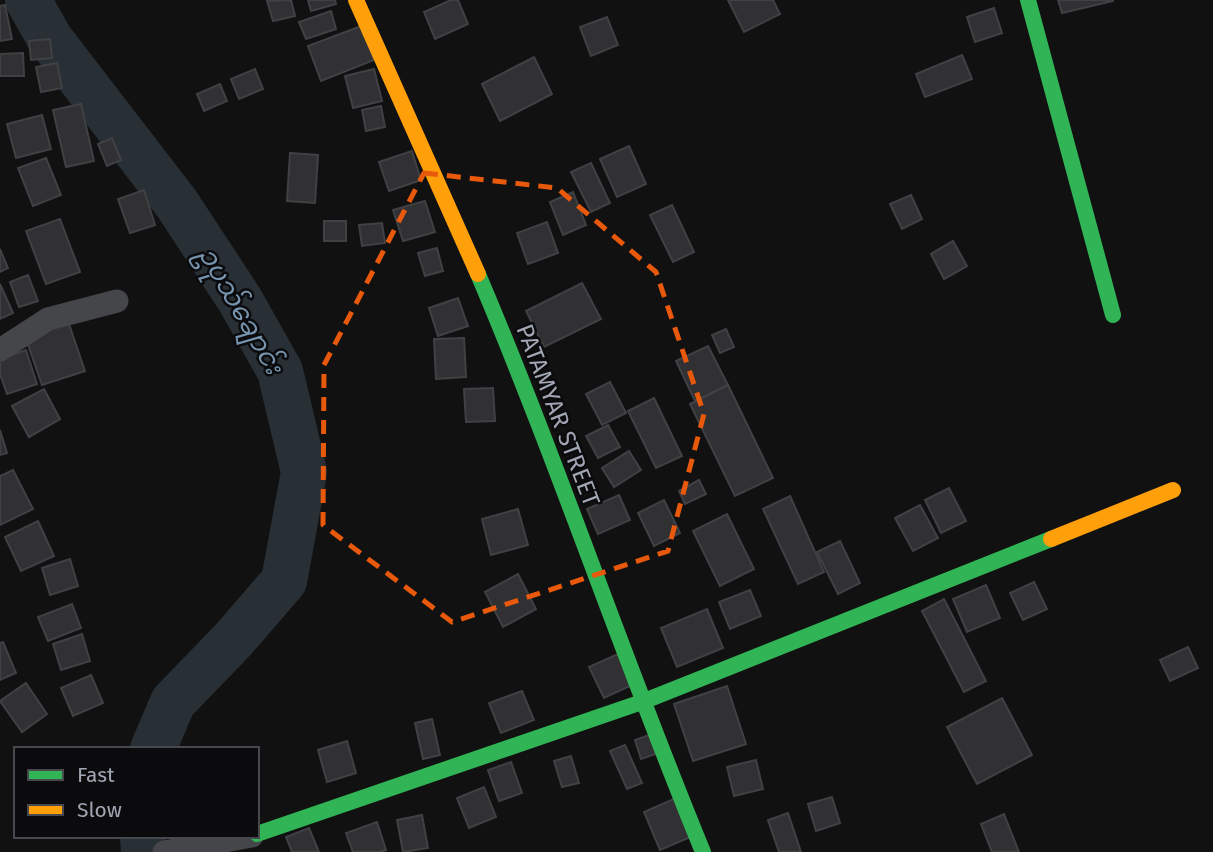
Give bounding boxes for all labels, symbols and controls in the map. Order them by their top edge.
water label: ဥပုသ်ချောင်း [186,239,293,384]
street label: PATAMYAR STREET [510,320,606,510]
legend [14,747,259,838]
text: Fast [77,762,115,788]
text: Slow [77,797,122,823]

